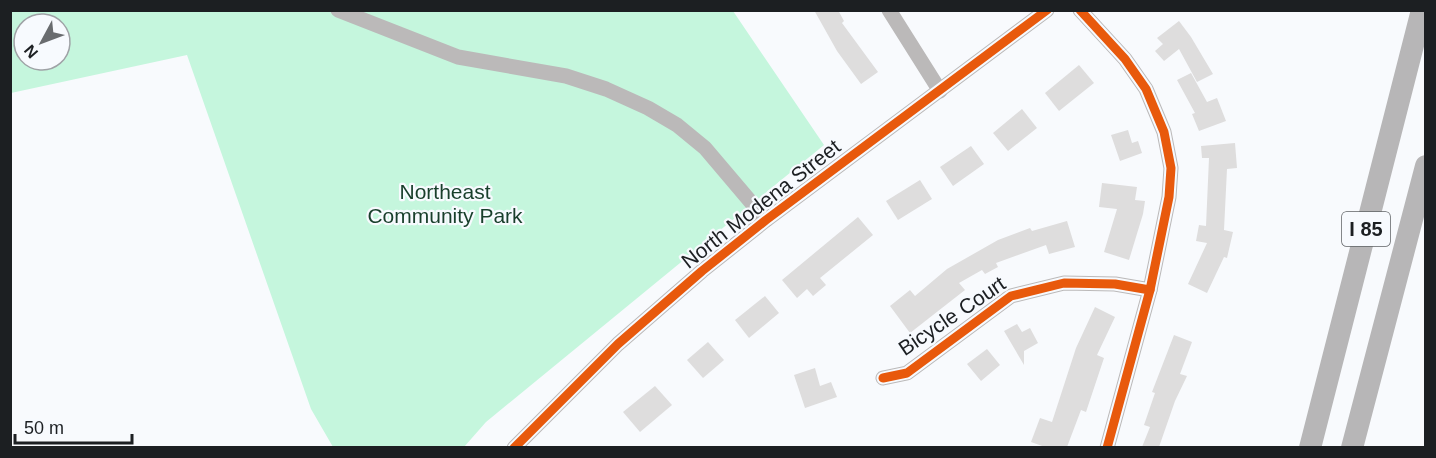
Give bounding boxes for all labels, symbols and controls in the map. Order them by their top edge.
north arrow [12,12,72,72]
text: N [21,42,41,61]
street label: North Modena Street [677,134,845,273]
park label: Northeast Community Park [367,180,523,227]
road number: I 85 [1342,212,1390,246]
street label: Bicycle Court [894,271,1010,360]
scale bar [15,407,132,445]
text: 50 m [24,418,64,438]

